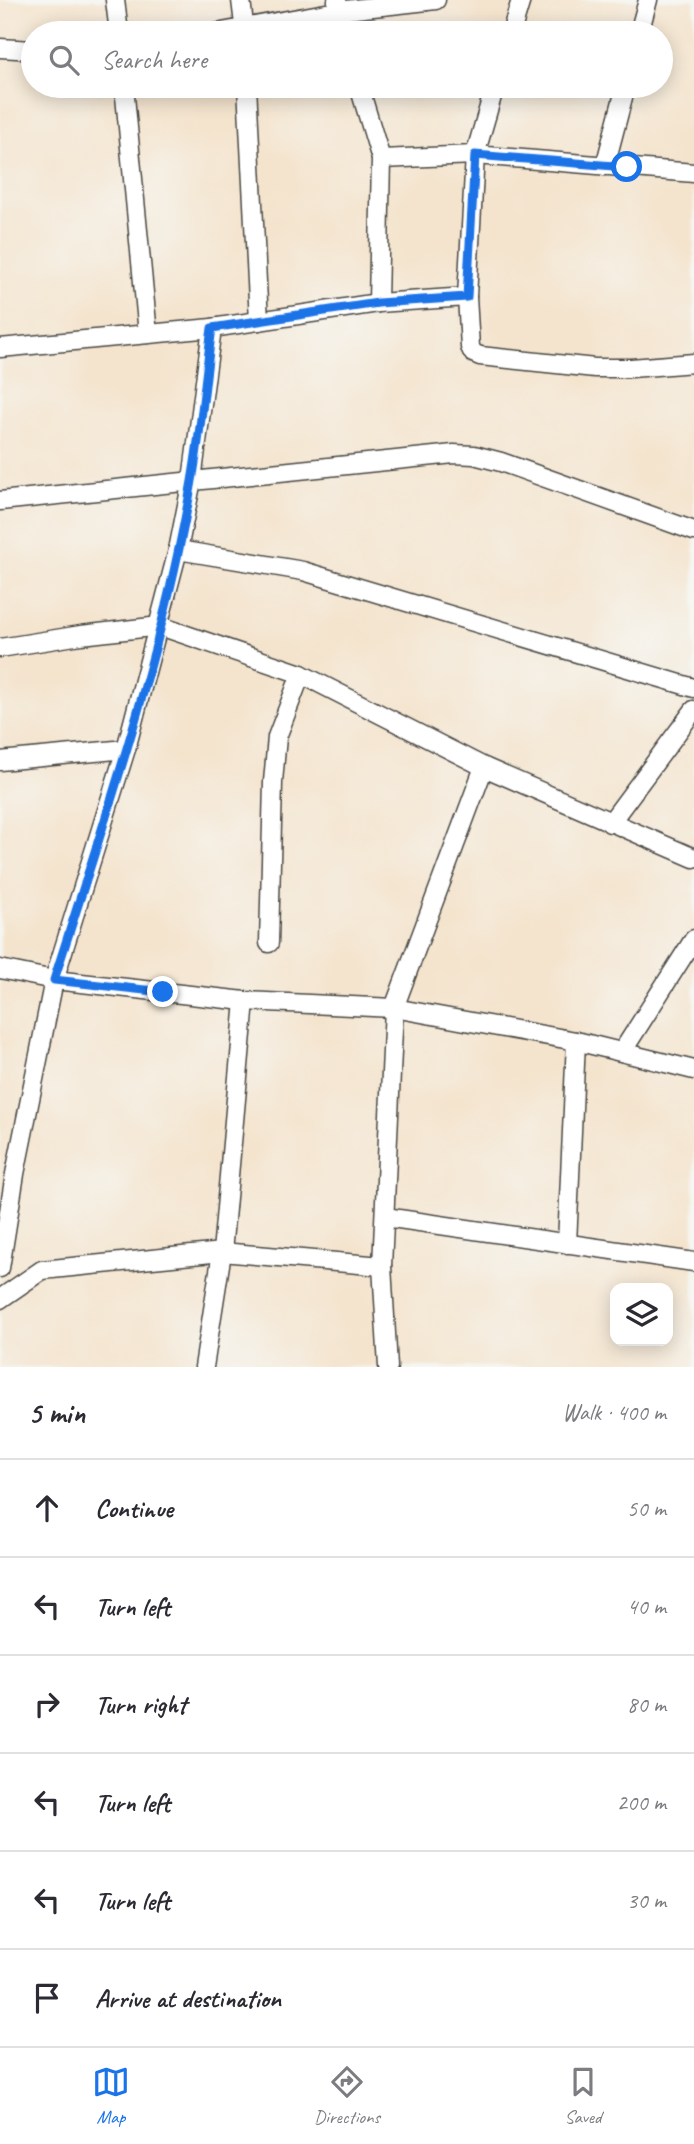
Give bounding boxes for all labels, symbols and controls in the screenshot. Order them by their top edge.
search box [21,21,673,98]
icon: search [45,41,83,79]
text: Search here [101,43,207,76]
route start [611,151,642,182]
route end [147,976,178,1007]
map controls [610,1283,673,1346]
button: layers [610,1283,673,1346]
text: 5 min [28,1394,85,1432]
text: Walk · 400 m [562,1398,666,1427]
icon: ahead [28,1489,66,1527]
text: Continue [95,1492,173,1525]
text: 50 m [627,1494,666,1523]
icon: left [28,1587,66,1625]
text: Turn left [95,1590,170,1623]
text: 40 m [627,1592,666,1621]
icon: right [28,1685,66,1723]
text: Turn right [95,1688,186,1721]
text: 80 m [627,1690,666,1719]
icon: left [28,1783,66,1821]
text: Turn left [95,1786,170,1819]
text: 200 m [617,1788,666,1817]
icon: left [28,1881,66,1919]
text: Turn left [95,1884,170,1917]
text: 30 m [627,1886,666,1915]
icon: arrive [28,1979,66,2017]
text: Arrive at destination [95,1982,281,2015]
tab: Map [92,2063,130,2129]
tab: Directions [314,2063,380,2129]
tab: Saved [564,2063,602,2129]

